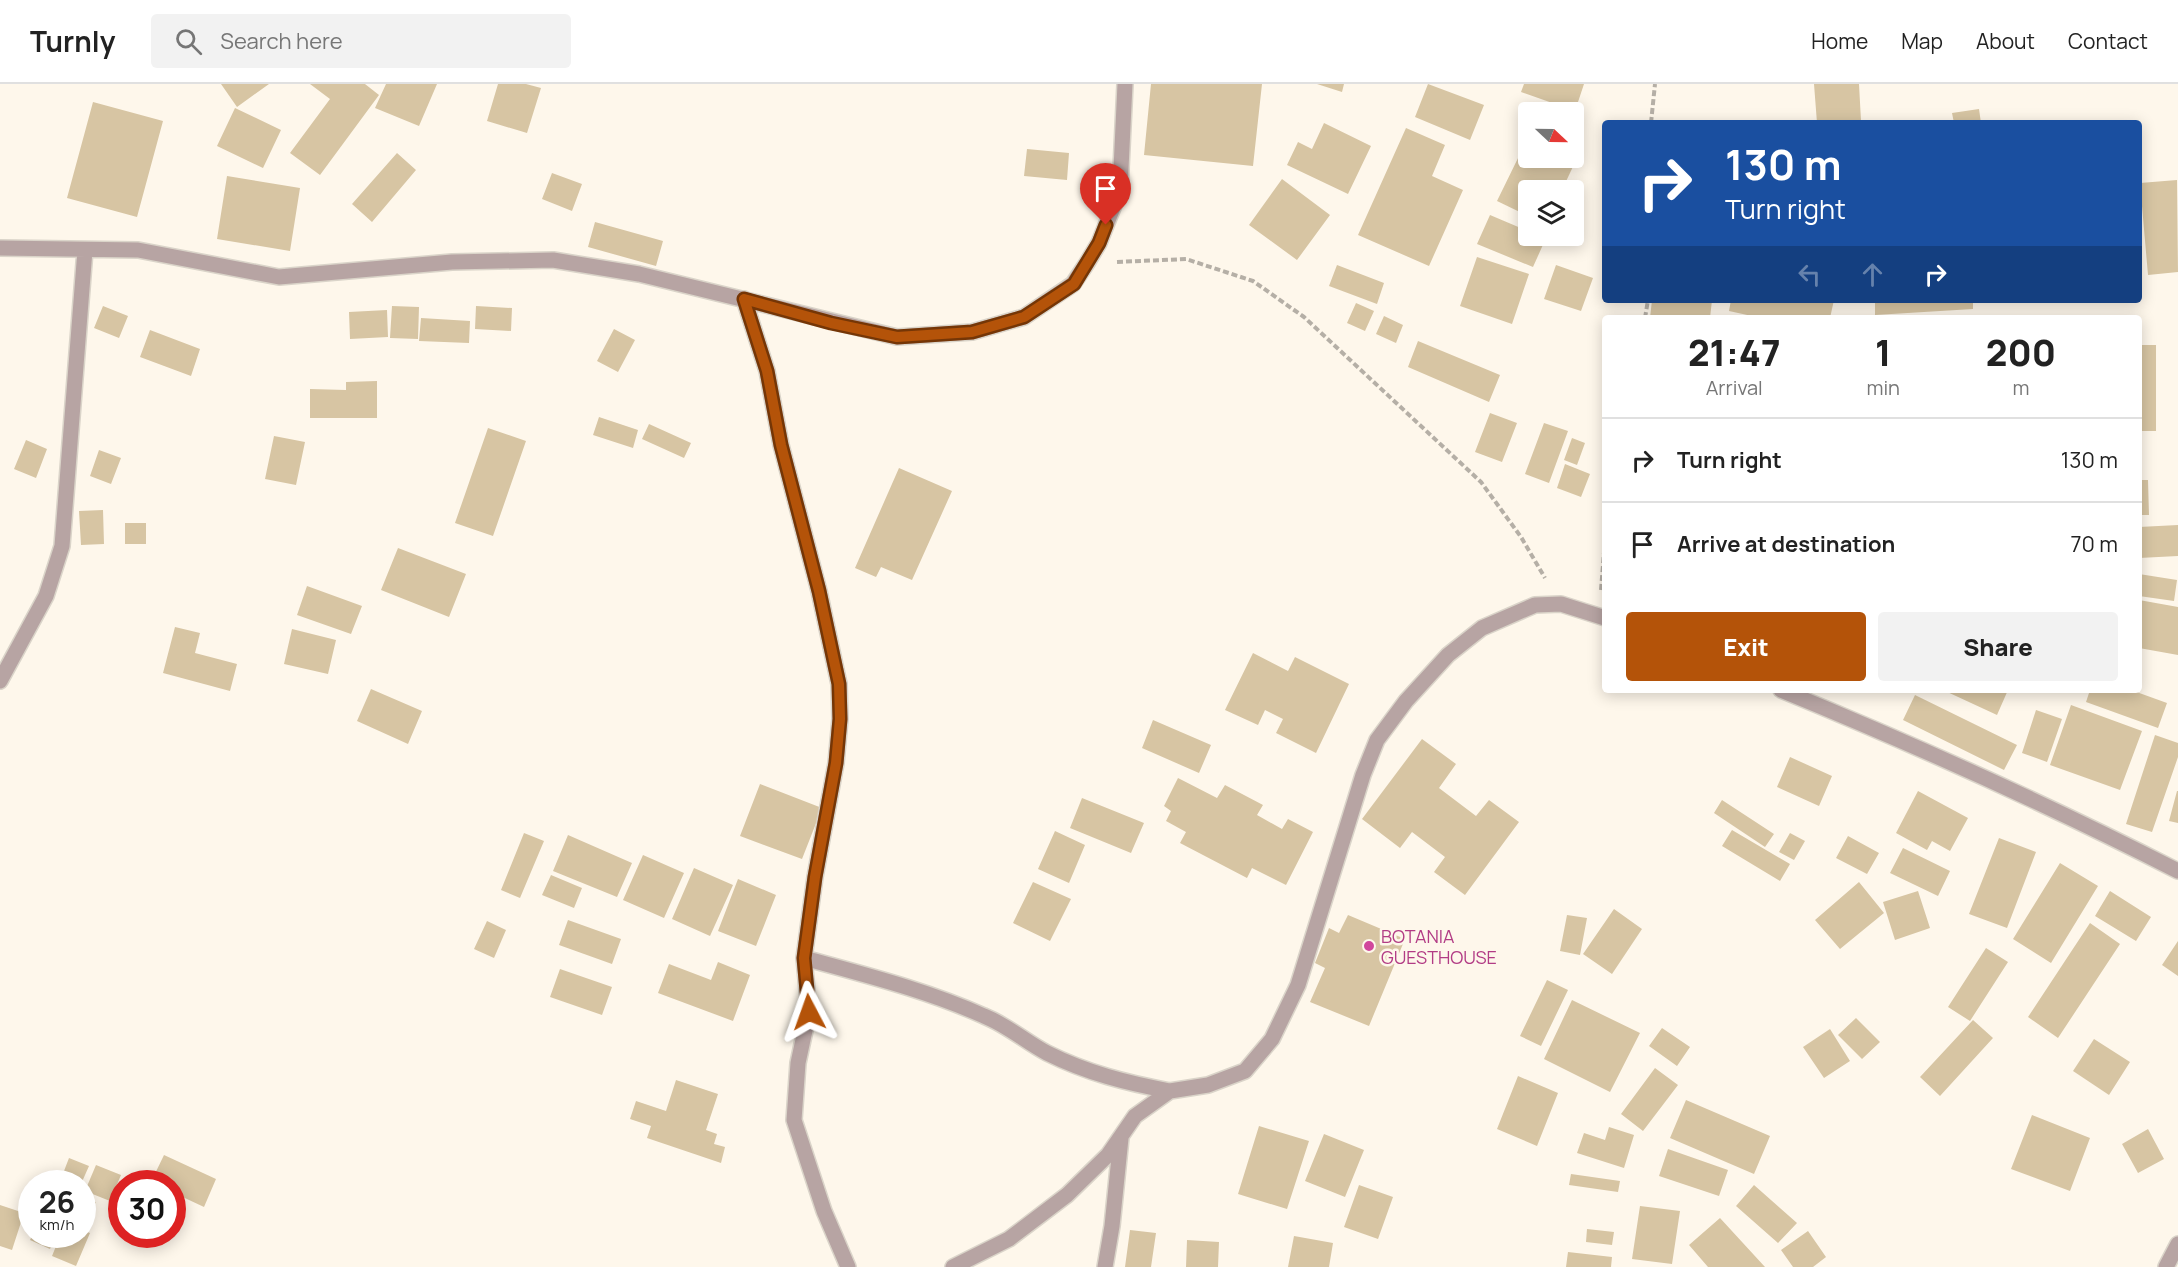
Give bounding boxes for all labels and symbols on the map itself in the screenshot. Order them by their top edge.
north arrow [1518,102,1584,168]
pin [1080,163,1131,225]
place label: BOTANIA GUESTHOUSE [1381,924,1497,969]
marker: BOTANIA GUESTHOUSE [1362,939,1376,953]
position arrow [777,980,841,1044]
speed limit sign: 30 [108,1170,186,1248]

